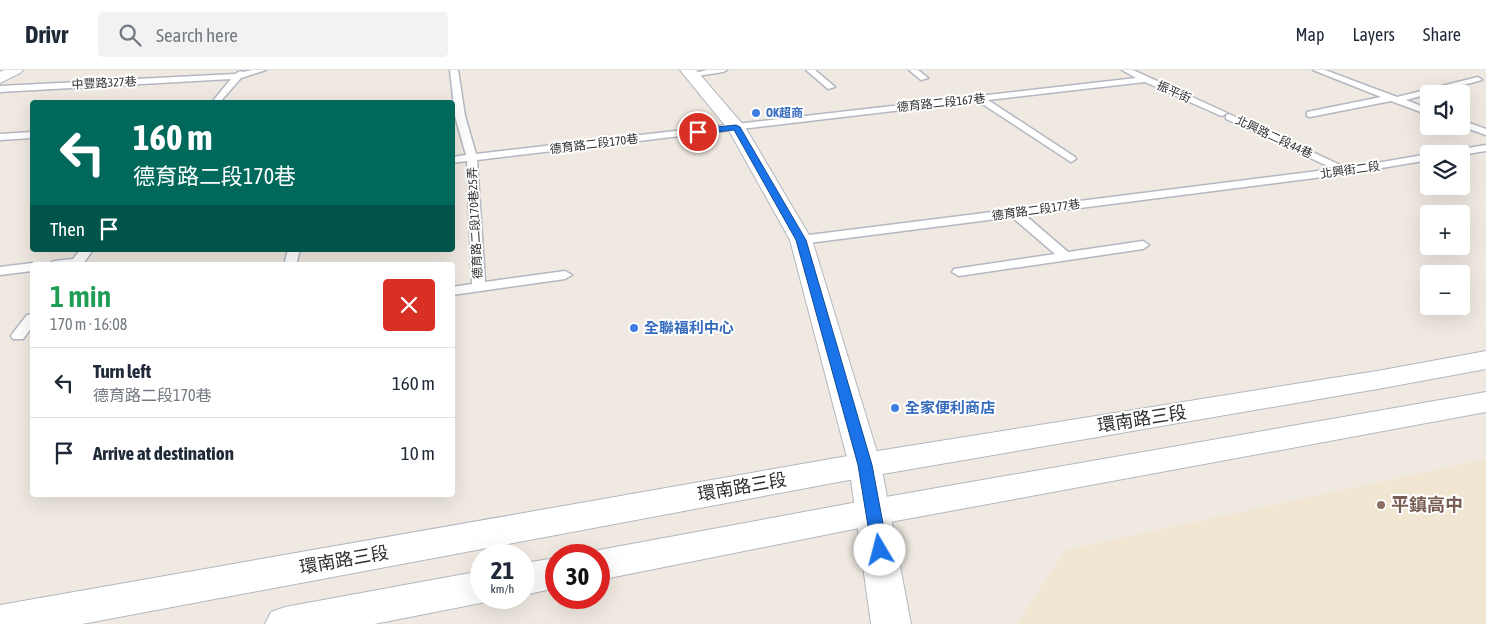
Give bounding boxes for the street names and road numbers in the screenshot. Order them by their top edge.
street label: 中豐路327巷 [71,74,137,92]
street label: 振平街 [1155,78,1193,106]
street label: 德育路二段167巷 [896,91,986,115]
street label: 北興路二段44巷 [1233,113,1315,161]
street label: 德育路二段170巷 [549,132,639,156]
street label: 北興街二段 [1319,159,1381,181]
street label: 德育路二段170巷25弄 [465,167,485,279]
street label: 德育路二段177巷 [991,197,1081,223]
street label: 環南路三段 [1096,401,1188,436]
street label: 環南路三段 [696,468,788,505]
street label: 環南路三段 [298,541,390,578]

